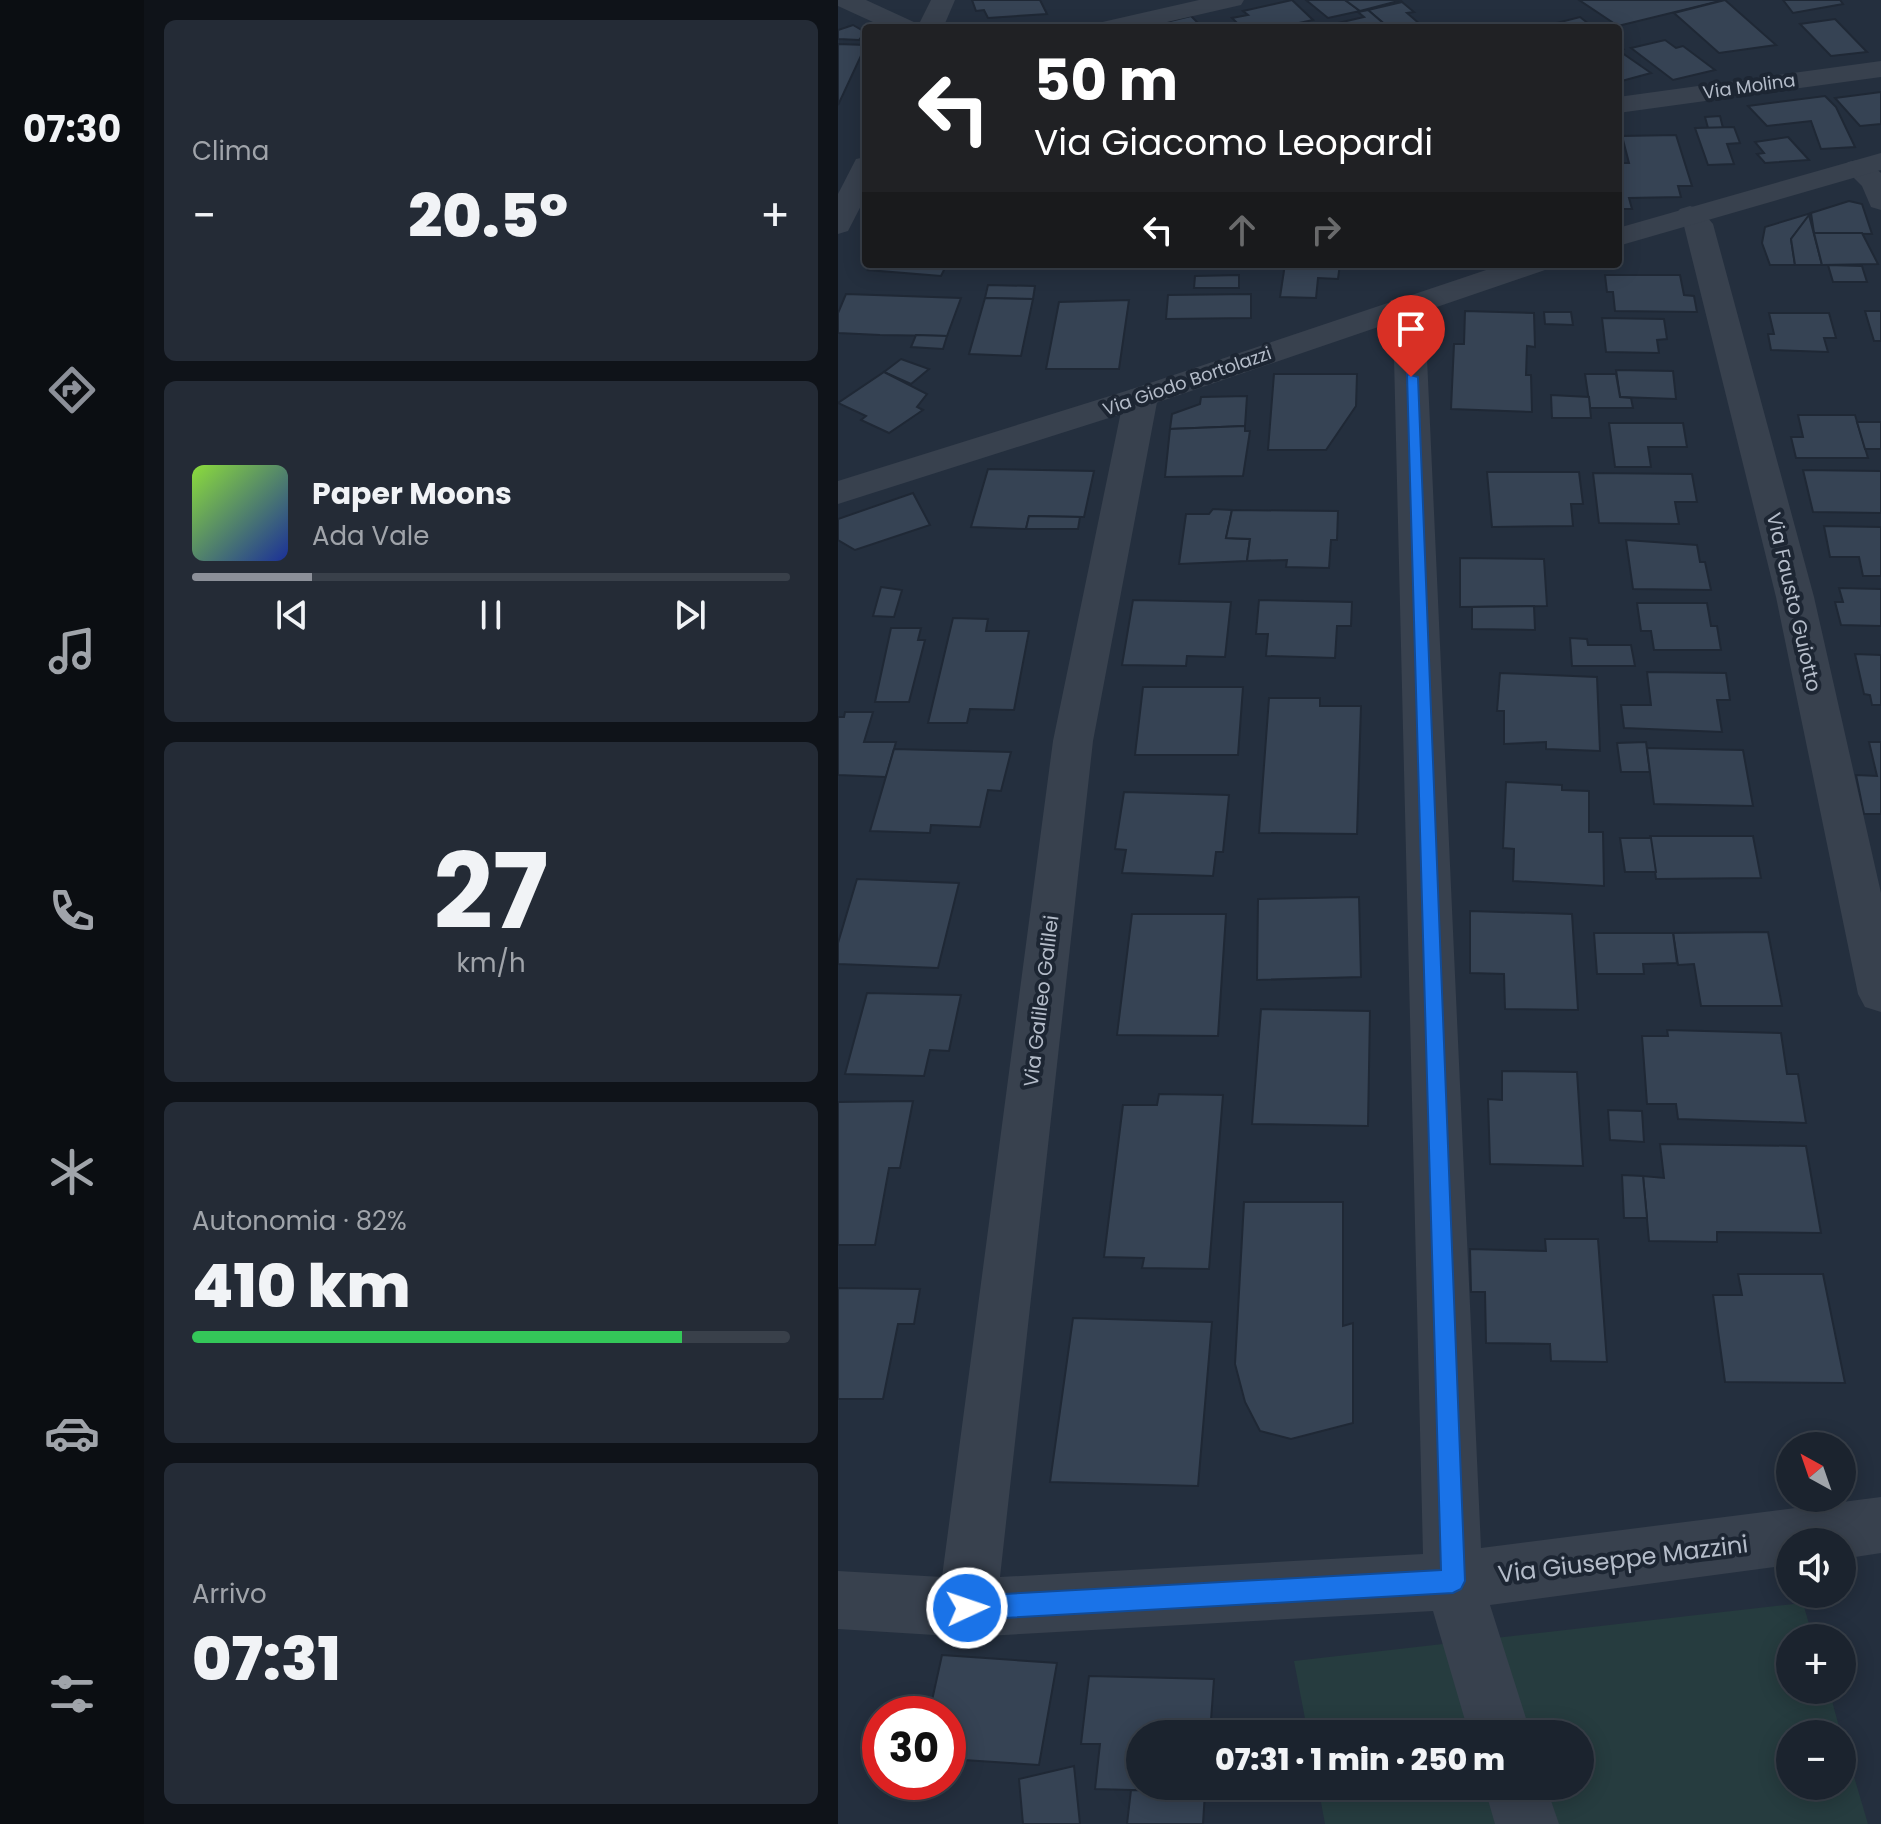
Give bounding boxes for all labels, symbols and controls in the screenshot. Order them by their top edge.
text: 50 m [1034,41,1178,120]
icon: left [902,56,1006,160]
street label: Via Molina [1701,67,1797,105]
text: 07:30 [23,104,121,155]
text: Via Giacomo Leopardi [1034,117,1433,168]
text: Clima [192,133,269,169]
text: 20.5° [408,174,568,258]
text: − [192,185,216,246]
text: + [760,185,790,246]
icon: left [1136,208,1180,252]
icon: ahead [1220,208,1264,252]
icon: right [1304,208,1348,252]
pin [1377,295,1445,377]
icon: arrive [1389,307,1433,351]
street label: Via Giodo Bortolazzi [1099,340,1275,422]
icon: directions [44,362,100,418]
text: Paper Moons [312,472,512,515]
street label: Via Fausto Guiotto [1760,510,1828,694]
text: Ada Vale [312,518,429,554]
icon: previous [270,593,314,637]
icon: pause [469,593,513,637]
icon: next [668,593,712,637]
icon: music [44,623,100,679]
text: 27 [433,819,549,964]
icon: phone [44,883,100,939]
street label: Via Galileo Galilei [1017,914,1065,1088]
text: km/h [456,945,526,981]
icon: climate [44,1144,100,1200]
text: Autonomia · 82% [192,1203,407,1239]
text: 410 km [192,1244,410,1328]
icon: car [44,1405,100,1461]
north arrow [1776,1432,1856,1512]
map controls [1776,1432,1856,1800]
street label: Via Giuseppe Mazzini [1496,1527,1750,1591]
button: sound [1776,1528,1856,1608]
position arrow [925,1566,1009,1650]
text: Arrivo [192,1576,267,1612]
text: 07:31 [192,1617,341,1701]
button: + [1776,1624,1856,1704]
icon: filters [44,1666,100,1722]
speed limit sign: 30 [862,1696,966,1800]
button: − [1776,1720,1856,1800]
text: 07:31 · 1 min · 250 m [1215,1738,1505,1781]

